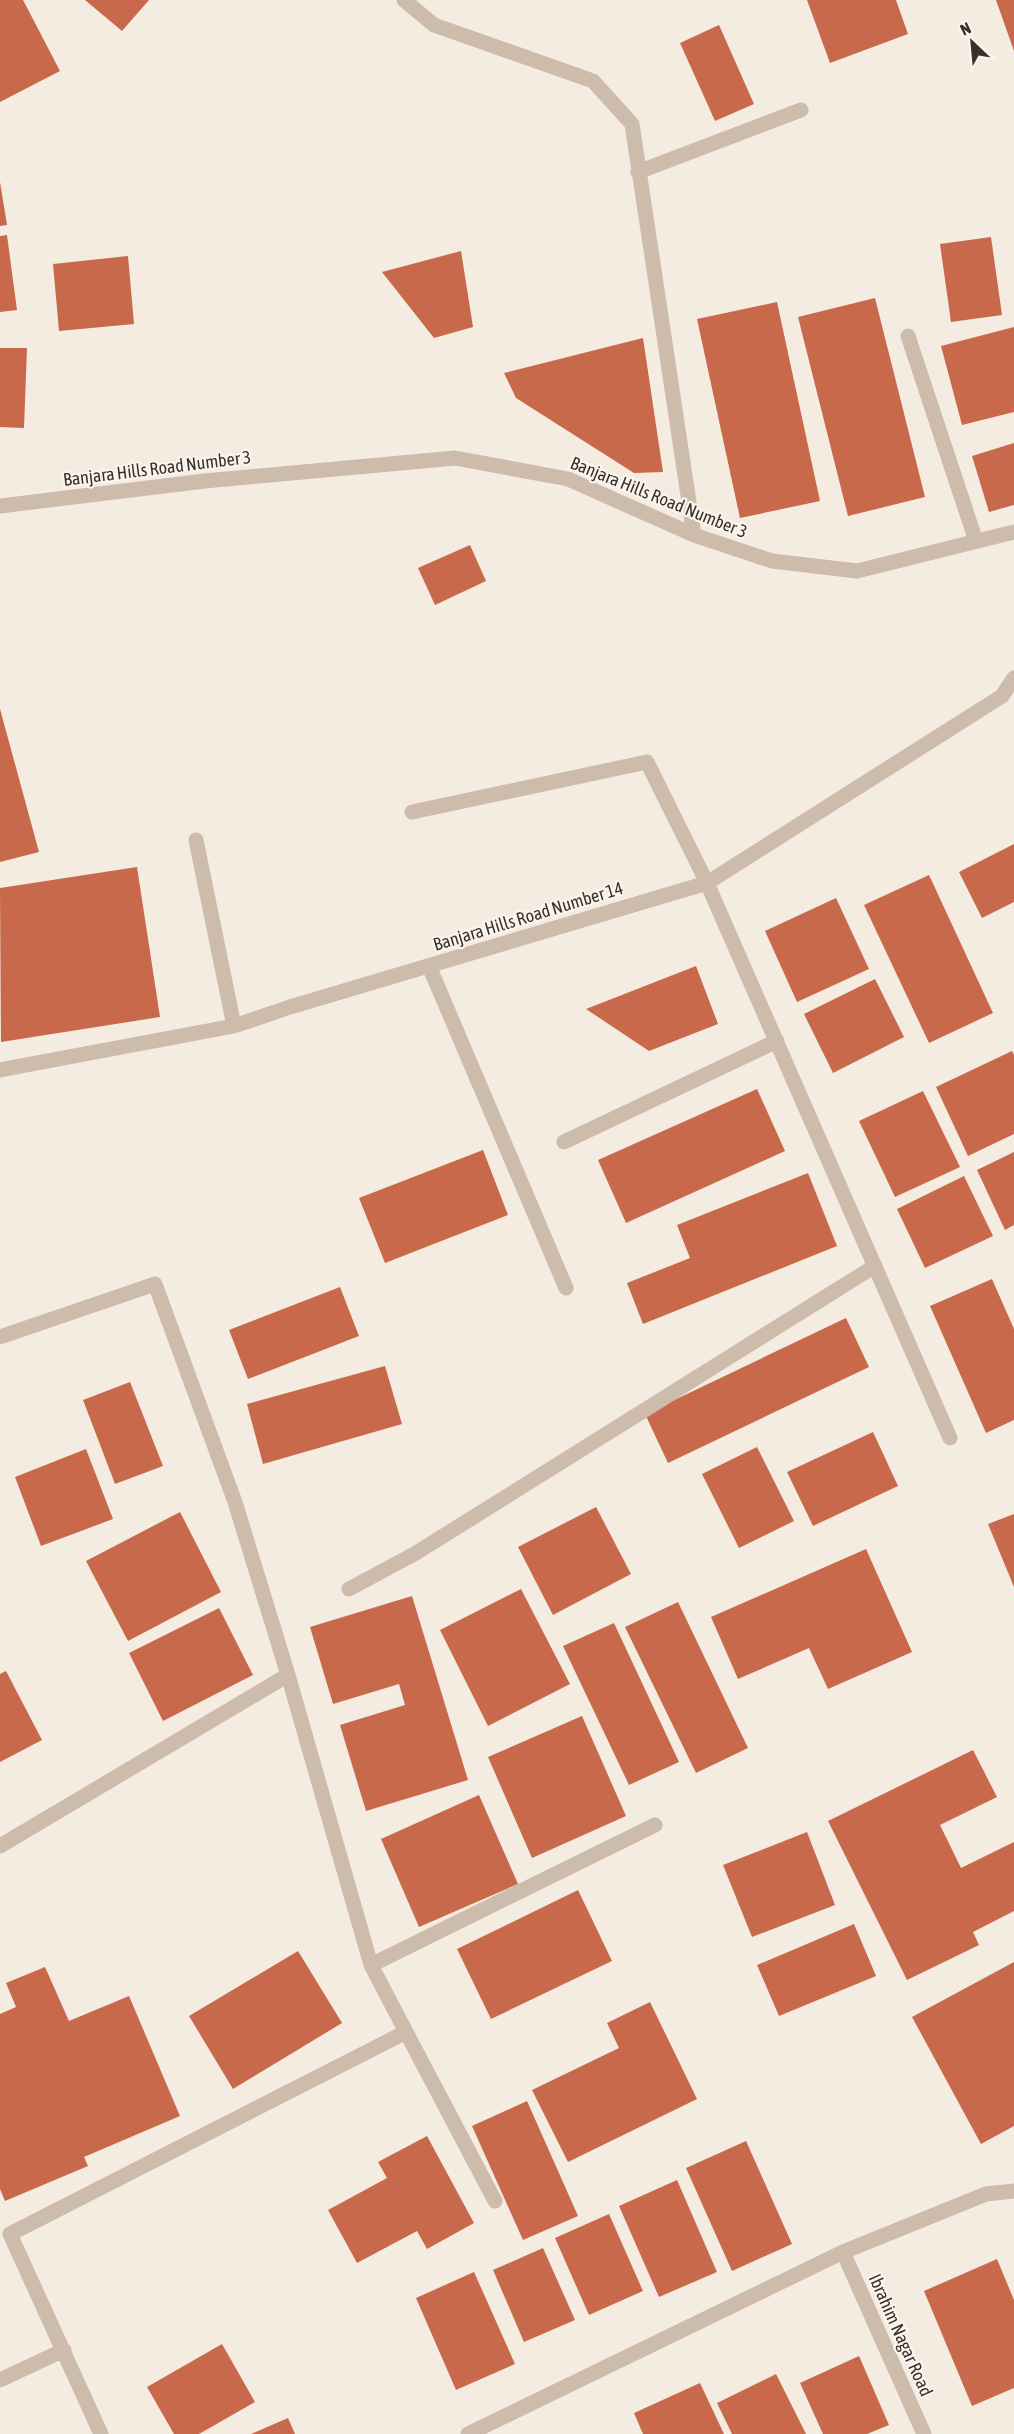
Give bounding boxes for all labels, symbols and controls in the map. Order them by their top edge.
north arrow [942,12,1002,72]
text: N [957,18,974,39]
street label: Banjara Hills Road Number 3 [62,446,252,490]
street label: Banjara Hills Road Number 3 [567,452,751,542]
street label: Banjara Hills Road Number 14 [431,877,625,955]
street label: Ibrahim Nagar Road [865,2271,937,2399]

